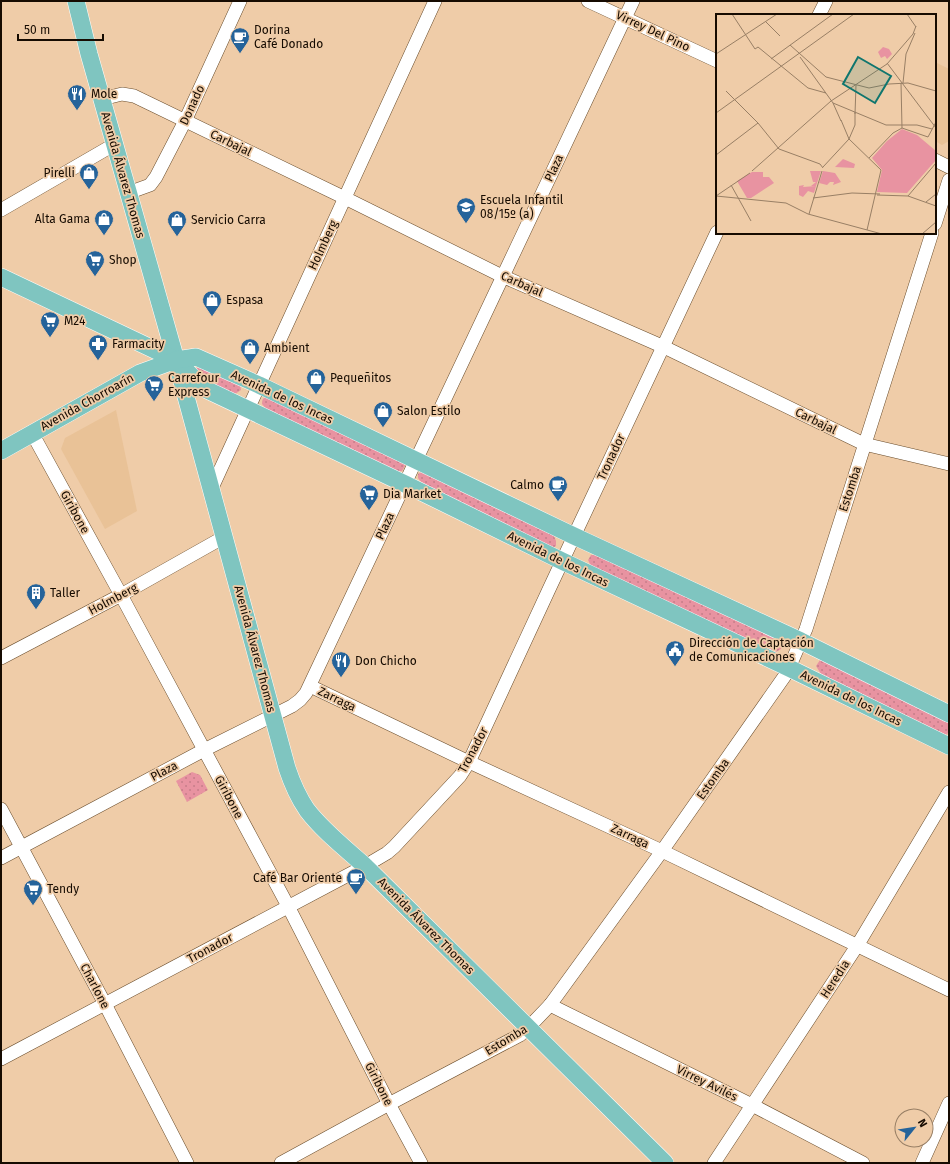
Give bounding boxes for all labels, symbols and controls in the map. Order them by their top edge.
street label: Virrey Del Pino [614,8,692,54]
inset map [716,14,936,234]
scale bar [18,16,103,42]
text: 50 m [24,23,50,37]
place label: Dorina Café Donado [254,23,323,51]
cafe icon: Dorina Café Donado [229,26,251,54]
restaurant icon: Mole [66,83,88,111]
street label: Donado [177,83,207,127]
place label: Mole [91,87,117,101]
street label: Avenida Álvarez Thomas [98,110,149,240]
street label: Carbajal [208,127,254,159]
street label: Plaza [542,152,566,184]
shop icon: Pirelli [78,162,100,190]
place label: Pirelli [43,166,75,180]
place label: Escuela Infantil 08/15º (a) [480,193,564,221]
school or university icon: Escuela Infantil 08/15º (a) [455,196,477,224]
shop icon: Alta Gama [93,208,115,236]
shop icon: Servicio Carra [166,209,188,237]
place label: Alta Gama [35,212,90,226]
place label: Servicio Carra [191,213,266,227]
street label: Holmberg [305,217,341,272]
supermarket icon: Shop [84,249,106,277]
place label: Shop [109,253,137,267]
street label: Carbajal [499,269,546,300]
shop icon: Espasa [201,289,223,317]
place label: Espasa [226,293,263,307]
supermarket icon: M24 [39,310,61,338]
place label: M24 [64,314,86,328]
pharmacy icon: Farmacity [87,333,109,361]
place label: Farmacity [112,337,165,351]
shop icon: Ambient [239,337,261,365]
place label: Ambient [264,341,310,355]
street label: Avenida de los Incas [229,367,336,427]
shop icon: Pequeñitos [305,367,327,395]
street label: Avenida Chorroarín [38,371,136,433]
place label: Carrefour Express [168,371,219,399]
place label: Pequeñitos [330,371,391,385]
supermarket icon: Carrefour Express [143,374,165,402]
shop icon: Salon Estilo [372,400,394,428]
place label: Salon Estilo [397,404,461,418]
street label: Carbajal [793,405,839,437]
street label: Tronador [594,431,628,482]
street label: Estomba [836,465,864,513]
cafe icon: Calmo [547,474,569,502]
place label: Calmo [510,478,544,492]
supermarket icon: Dia Market [358,483,380,511]
place label: Dia Market [383,487,442,501]
street label: Giribone [58,488,92,536]
street label: Plaza [373,510,397,542]
street label: Avenida de los Incas [505,528,611,590]
street label: Holmberg [86,580,140,618]
building icon: Taller [25,582,47,610]
street label: Avenida Álvarez Thomas [231,584,280,714]
place label: Taller [50,586,81,600]
place label: Dirección de Captación de Comunicaciones [689,636,814,664]
public building icon: Dirección de Captación de Comunicaciones [664,639,686,667]
restaurant icon: Don Chicho [330,650,352,678]
place label: Don Chicho [355,654,417,668]
street label: Avenida de los Incas [798,667,904,729]
street label: Zarraga [316,684,358,714]
street label: Tronador [455,725,491,775]
street label: Estomba [694,756,732,802]
street label: Plaza [148,758,180,784]
street label: Giribone [212,773,246,821]
street label: Zarraga [609,821,651,851]
cafe icon: Café Bar Oriente [345,867,367,895]
place label: Café Bar Oriente [253,871,342,885]
street label: Avenida Álvarez Thomas [375,874,478,977]
supermarket icon: Tendy [22,878,44,906]
place label: Tendy [47,882,79,896]
street label: Tronador [185,930,235,966]
street label: Heredia [818,957,852,1001]
street label: Charlone [77,961,113,1011]
street label: Estomba [482,1022,530,1058]
street label: Giribone [362,1060,396,1108]
street label: Virrey Avilés [674,1062,740,1104]
north arrow [894,1108,934,1148]
text: N [915,1117,930,1130]

